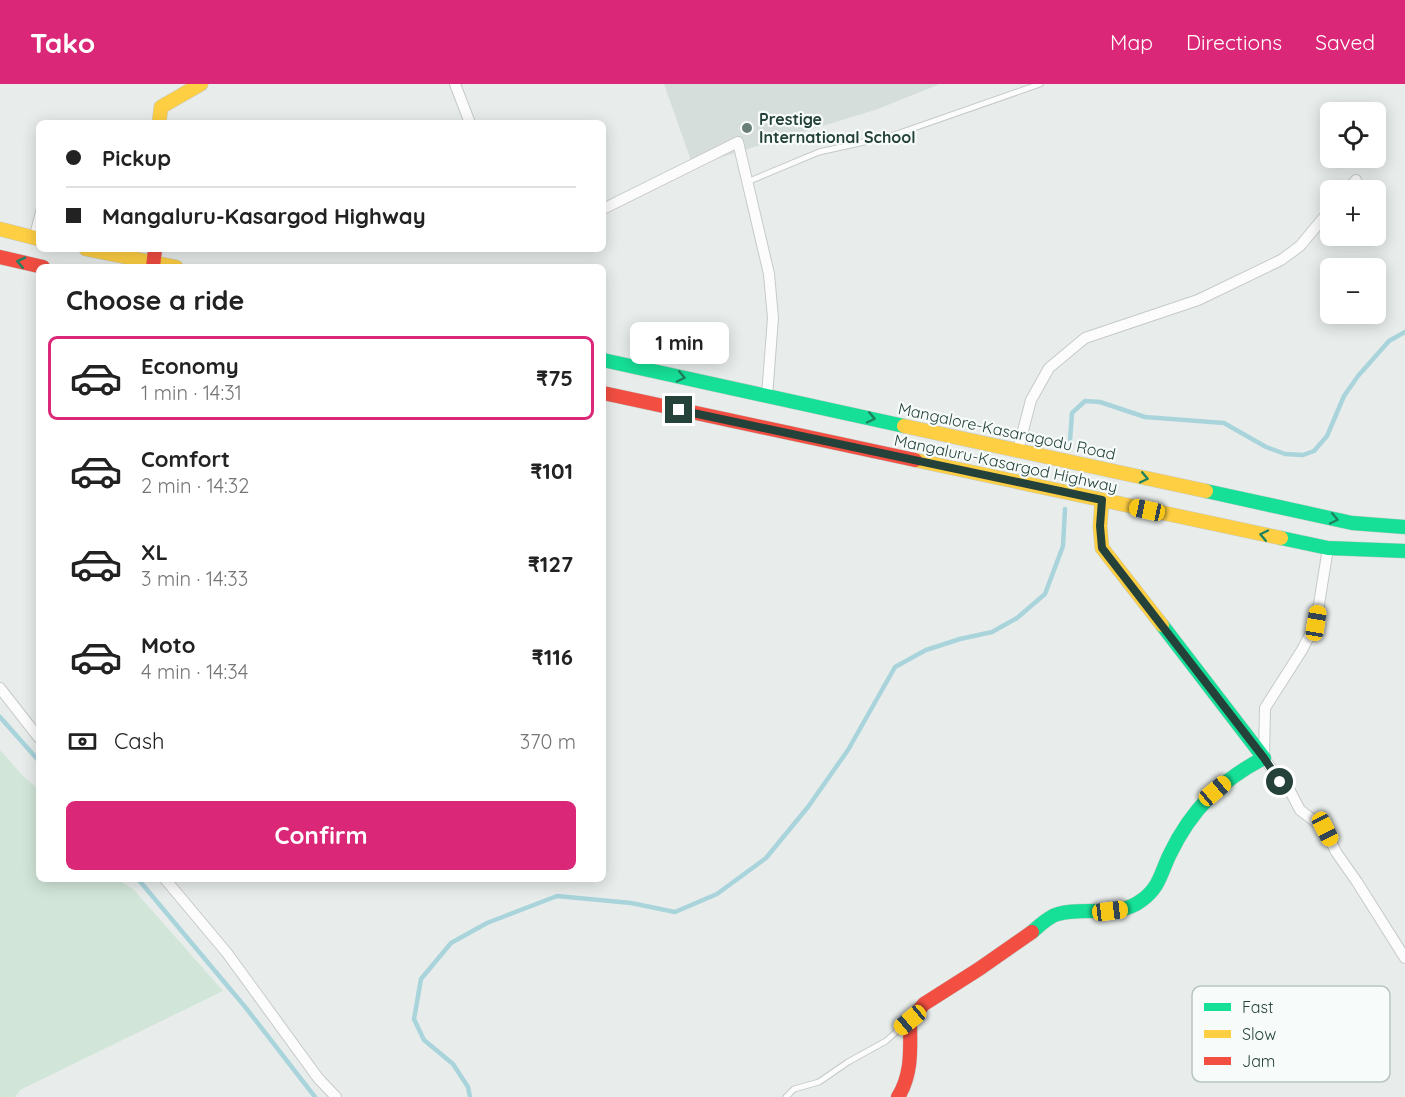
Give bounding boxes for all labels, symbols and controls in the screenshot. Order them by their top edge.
text: Tako [30,25,95,60]
text: Map [1110,29,1153,55]
text: Directions [1186,29,1282,55]
text: Saved [1315,29,1375,55]
map controls [1320,102,1386,324]
button: locate [1320,102,1386,168]
place label: Prestige International School [759,109,916,147]
marker: Prestige International School [740,121,754,135]
text: Pickup [102,144,171,172]
button: + [1320,180,1386,246]
text: Mangaluru-Kasargod Highway [102,202,426,230]
one-way arrow [16,257,26,270]
button: − [1320,258,1386,324]
text: Choose a ride [66,283,244,317]
callout: 1 min [630,323,728,365]
text: 1 min [655,330,704,355]
icon: car [69,351,123,405]
text: Economy [141,352,239,380]
text: ₹75 [536,364,573,392]
one-way arrow [675,370,685,383]
text: 1 min · 14:31 [141,380,242,405]
route end [665,396,692,423]
street label: Mangalore-Kasaragodu Road [896,398,1118,464]
one-way arrow [866,411,876,424]
street label: Mangaluru-Kasargod Highway [892,430,1120,496]
icon: car [69,444,123,498]
text: Comfort [141,445,230,473]
text: ₹101 [530,457,573,485]
one-way arrow [1139,470,1149,483]
text: 2 min · 14:32 [141,473,249,498]
car [1128,497,1166,523]
one-way arrow [1329,512,1339,525]
one-way arrow [1259,529,1269,542]
icon: car [69,537,123,591]
text: XL [141,538,168,566]
text: ₹127 [528,550,573,578]
text: 3 min · 14:33 [141,566,248,591]
car [1304,604,1328,642]
icon: car [69,630,123,684]
text: Moto [141,631,195,659]
text: ₹116 [532,643,573,671]
text: 4 min · 14:34 [141,659,248,684]
icon: cash [66,725,99,758]
text: Cash [114,727,165,755]
text: 370 m [520,729,576,754]
route start [1266,768,1293,795]
car [1195,773,1235,809]
button: Confirm [66,801,576,870]
car [1309,809,1341,849]
car [1091,900,1129,922]
legend [1192,986,1390,1082]
text: Fast [1242,997,1273,1017]
car [890,1002,930,1038]
text: Slow [1242,1024,1276,1044]
text: Jam [1242,1051,1275,1071]

